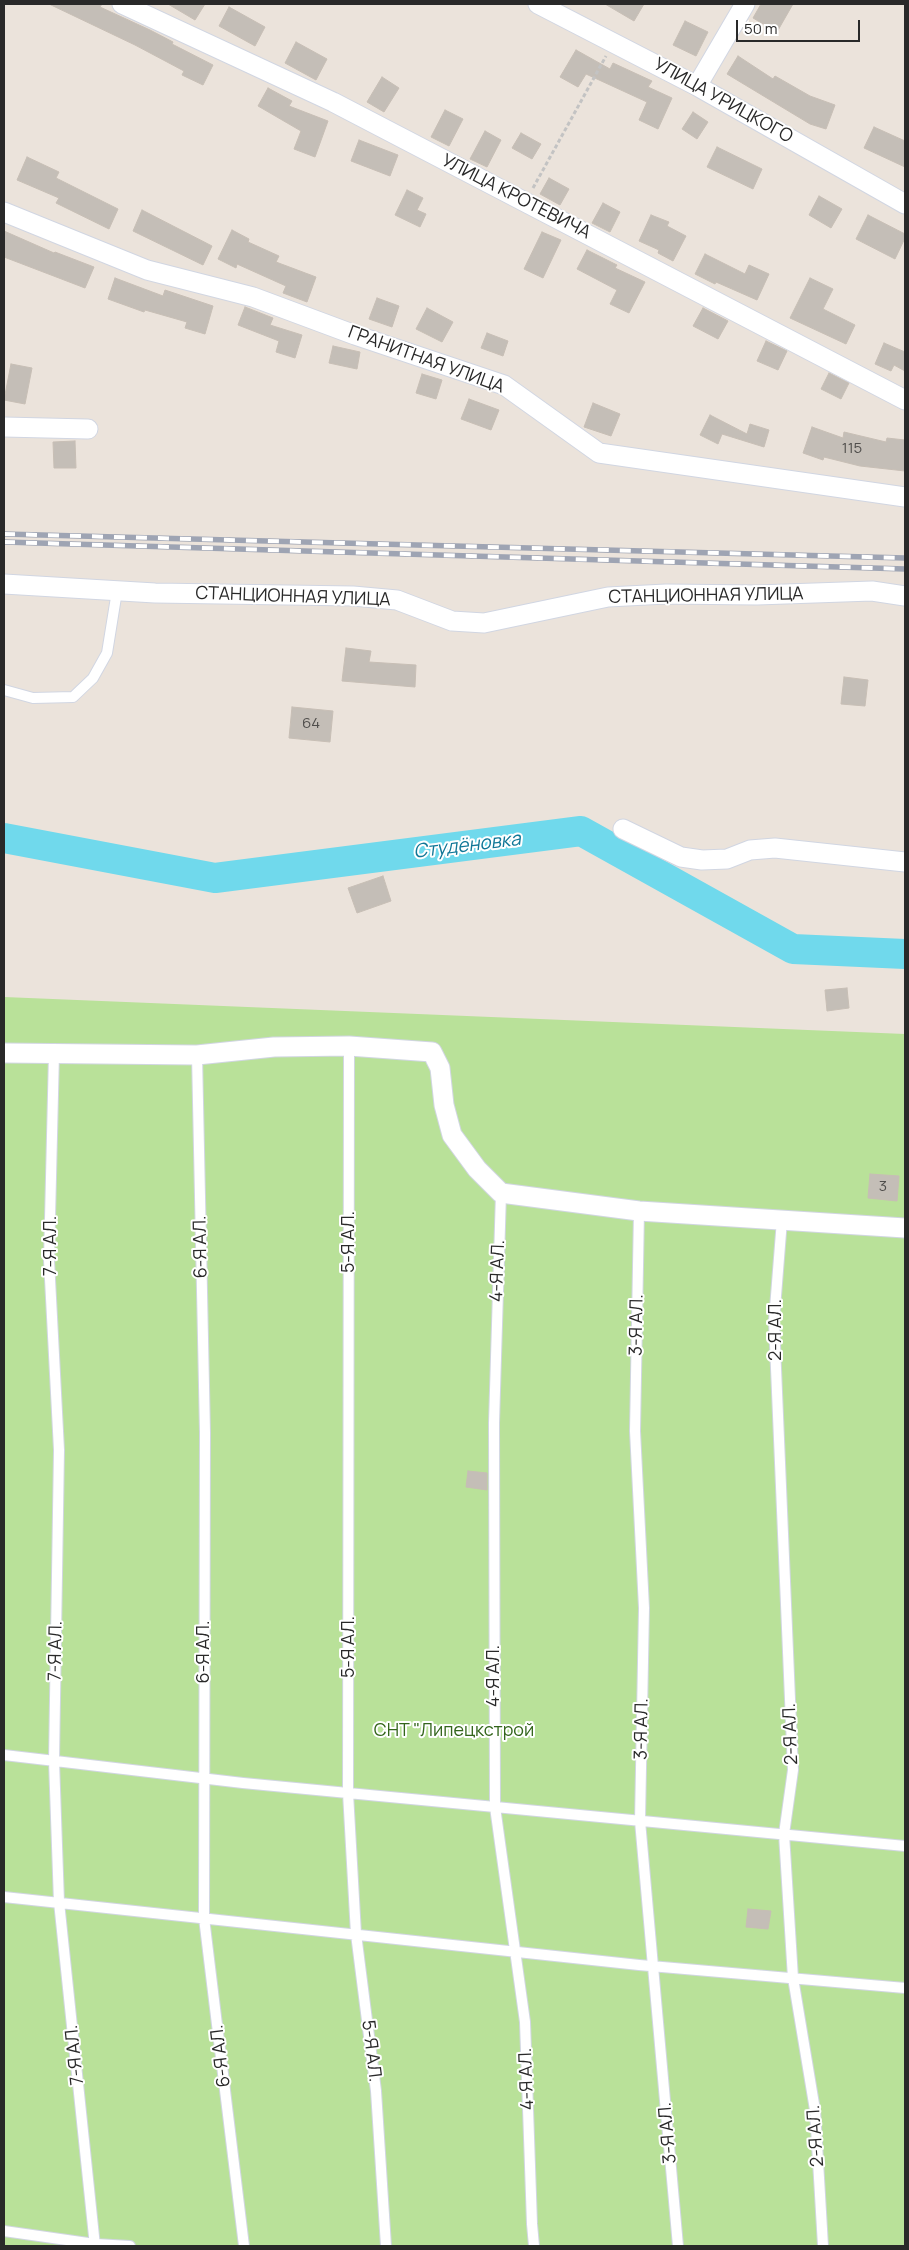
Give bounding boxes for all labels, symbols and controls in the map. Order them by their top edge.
scale bar [739,10,863,42]
text: 50 m [744,18,778,39]
street label: УЛИЦА УРИЦКОГО [650,54,796,148]
street label: УЛИЦА КРОТЕВИЧА [438,150,594,244]
street label: ГРАНИТНАЯ УЛИЦА [345,322,507,398]
house number: 115 [842,440,862,458]
street label: СТАНЦИОННАЯ УЛИЦА [195,583,391,611]
street label: СТАНЦИОННАЯ УЛИЦА [608,583,804,609]
house number: 64 [302,715,320,733]
water label: Студёновка [412,828,522,864]
house number: 3 [879,1178,887,1196]
street label: 5-Я АЛ. [338,1211,360,1273]
street label: 6-Я АЛ. [190,1215,212,1279]
street label: 7-Я АЛ. [40,1216,62,1276]
street label: 4-Я АЛ. [486,1239,510,1303]
street label: 3-Я АЛ. [626,1294,648,1356]
street label: 2-Я АЛ. [765,1299,787,1361]
street label: 5-Я АЛ. [338,1616,360,1678]
street label: 7-Я АЛ. [45,1621,67,1681]
street label: 6-Я АЛ. [193,1621,215,1683]
street label: 4-Я АЛ. [483,1645,505,1707]
street label: 3-Я АЛ. [631,1698,653,1760]
street label: 2-Я АЛ. [779,1703,803,1765]
park label: СНТ "Липецкстрой [374,1720,534,1742]
street label: 5-Я АЛ. [356,2019,386,2083]
street label: 6-Я АЛ. [206,2023,236,2089]
street label: 7-Я АЛ. [61,2024,89,2086]
street label: 4-Я АЛ. [515,2047,539,2111]
street label: 3-Я АЛ. [655,2101,681,2165]
street label: 2-Я АЛ. [803,2104,829,2168]

